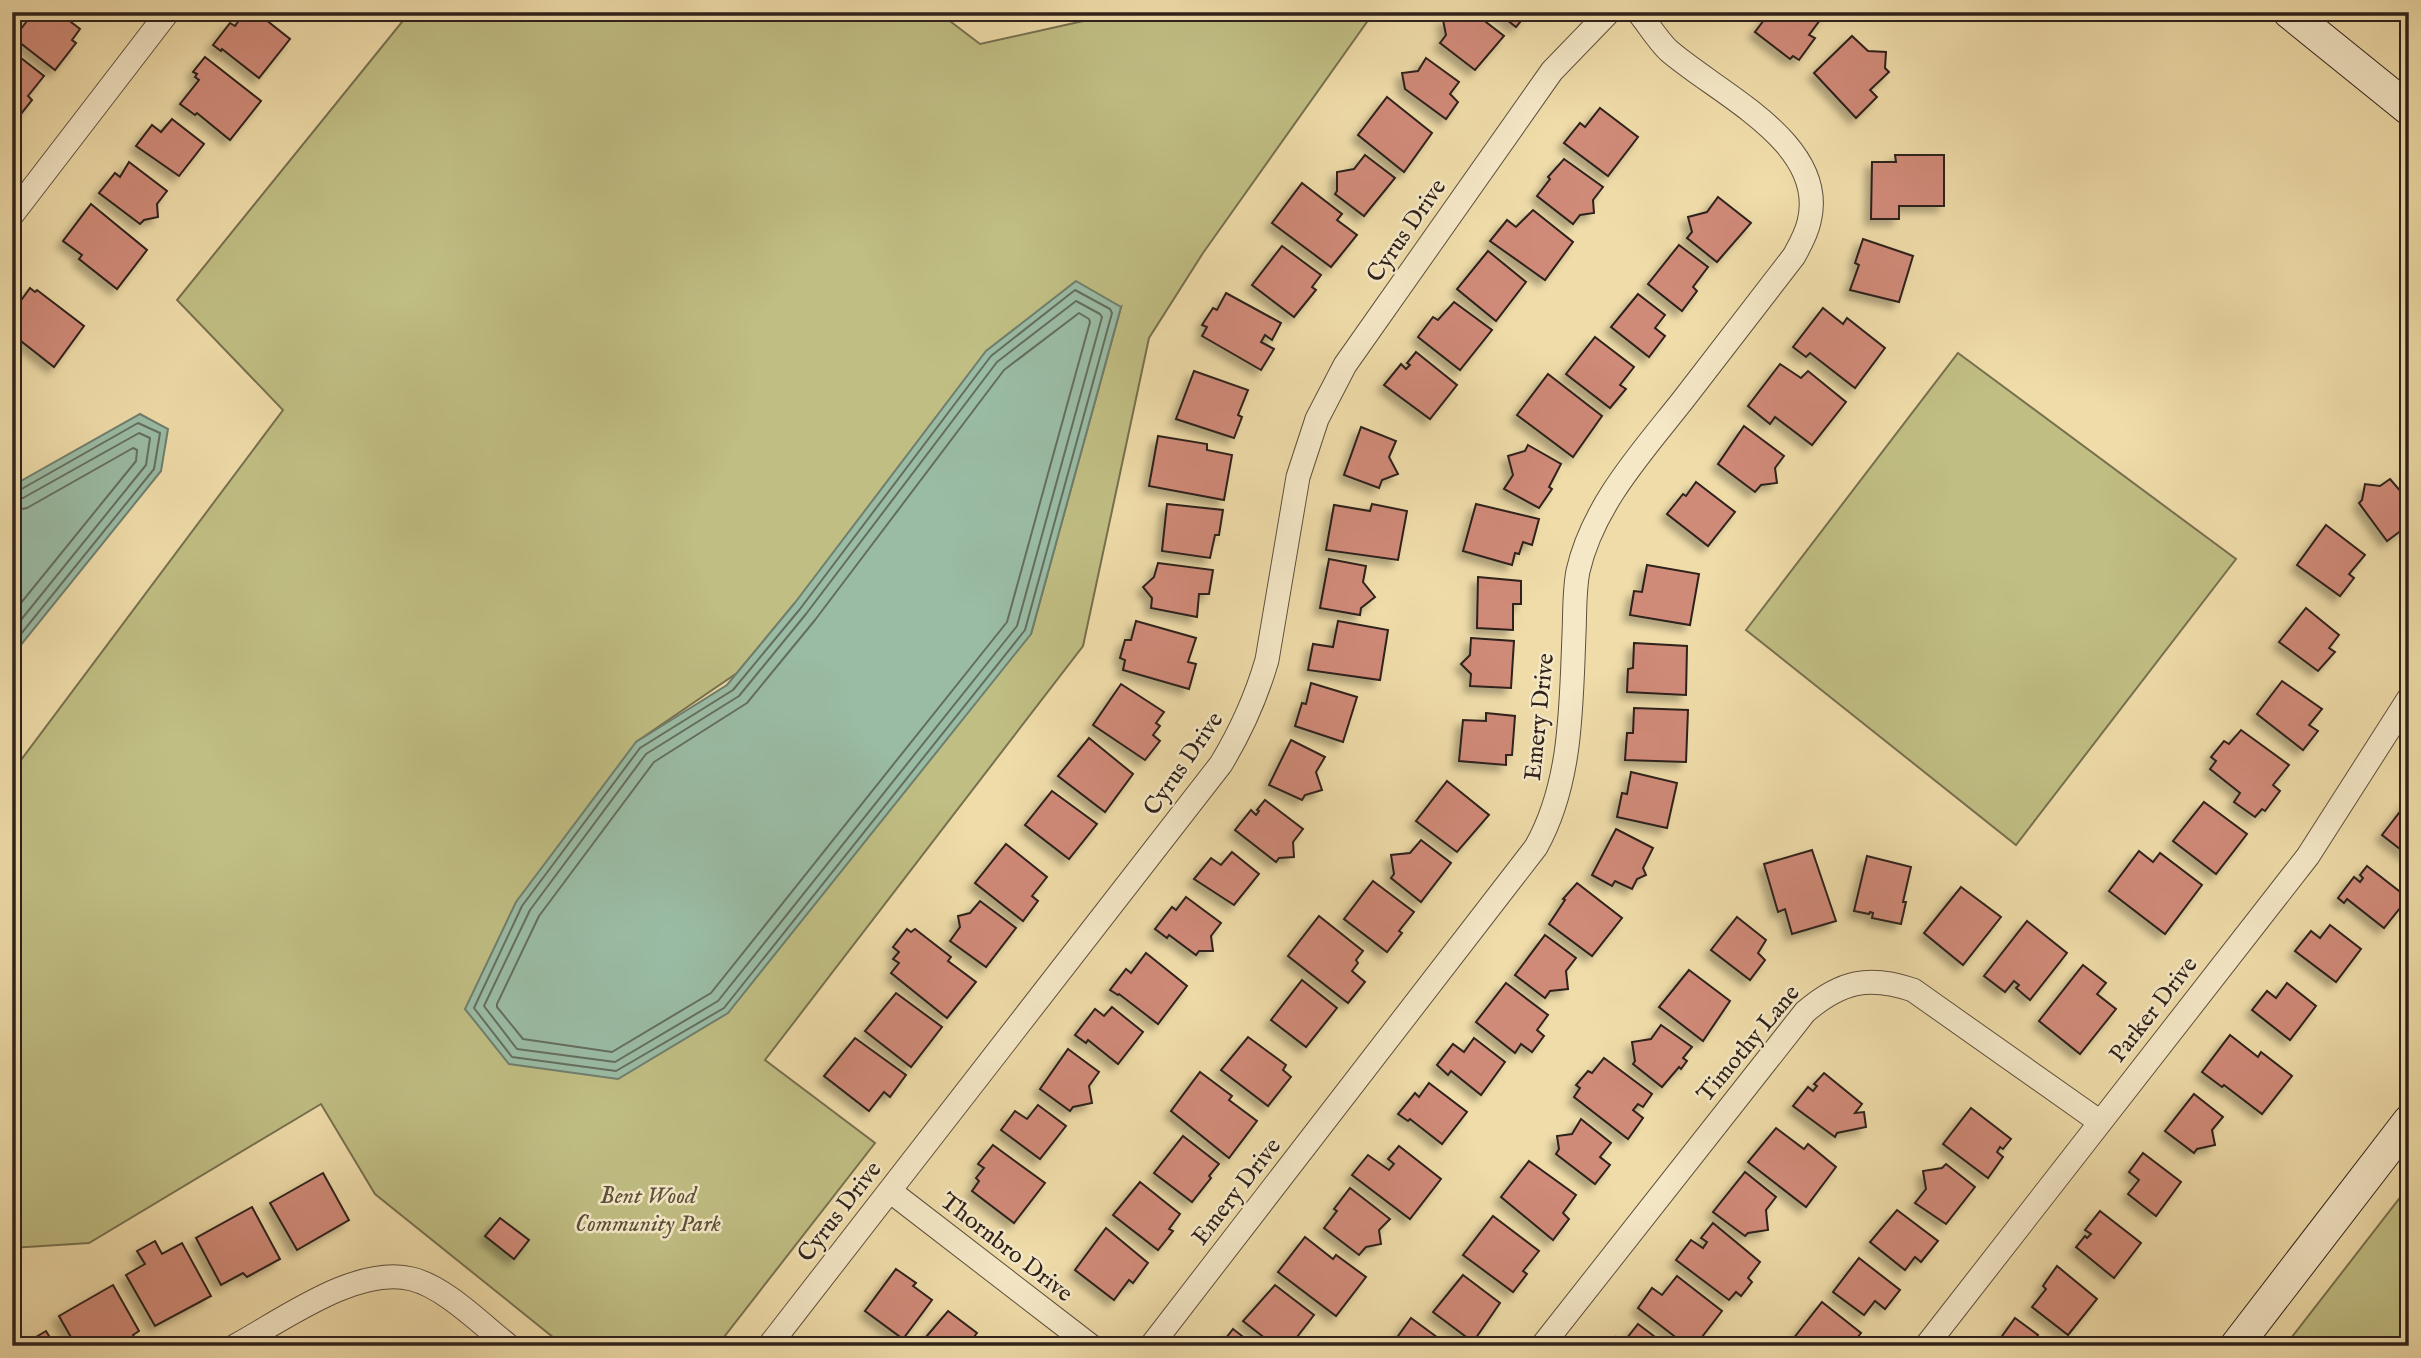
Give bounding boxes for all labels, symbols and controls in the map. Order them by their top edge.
street label: Cyrus Drive [1360,173,1454,289]
street label: Emery Drive [1518,652,1562,782]
street label: Cyrus Drive [1137,706,1231,822]
street label: Parker Drive [2103,951,2205,1069]
street label: Timothy Lane [1691,979,1807,1109]
street label: Emery Drive [1185,1132,1289,1252]
street label: Cyrus Drive [791,1155,889,1269]
park label: Bent Wood Community Park [575,1181,721,1240]
street label: Thornbro Drive [933,1186,1079,1310]

